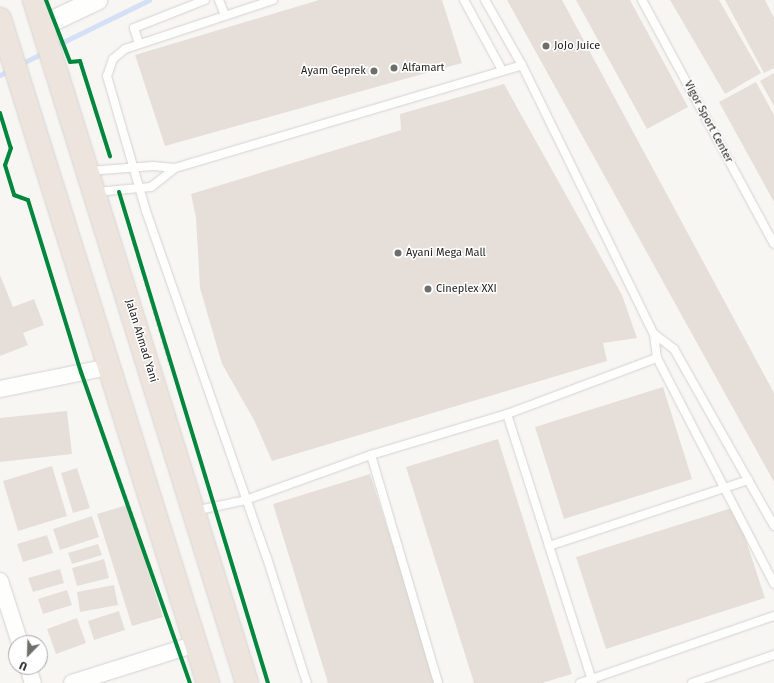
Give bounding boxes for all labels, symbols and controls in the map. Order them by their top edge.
place label: JoJo Juice [554,39,600,53]
marker: JoJo Juice [541,41,551,51]
place label: Alfamart [402,61,445,75]
marker: Alfamart [389,63,399,73]
place label: Ayam Geprek [301,64,366,78]
marker: Ayam Geprek [369,66,379,76]
street label: Vigor Sport Center [681,79,735,165]
place label: Ayani Mega Mall [406,246,486,260]
marker: Ayani Mega Mall [393,248,403,258]
place label: Cineplex XXI [436,282,497,296]
marker: Cineplex XXI [423,284,433,294]
street label: Jalan Ahmad Yani [122,298,160,384]
north arrow [8,635,48,675]
text: U [18,658,29,673]

